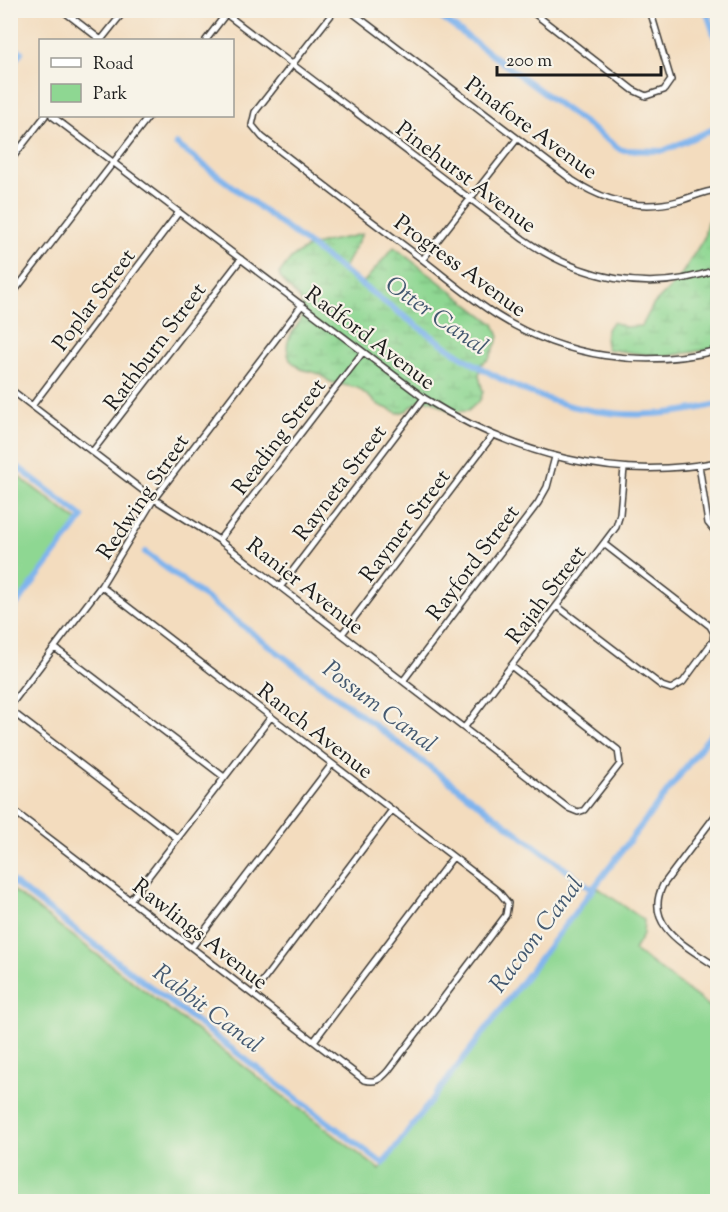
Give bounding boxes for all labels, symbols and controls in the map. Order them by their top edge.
legend [39,39,234,117]
scale bar [497,39,660,77]
text: 200 m [506,49,552,75]
text: Road [93,52,133,78]
street label: Pinafore Avenue [457,70,603,189]
text: Park [93,82,128,108]
street label: Pinehurst Avenue [388,115,542,242]
street label: Progress Avenue [386,208,532,327]
street label: Poplar Street [46,242,145,359]
water label: Otter Canal [378,269,494,365]
street label: Rathburn Street [97,277,216,419]
street label: Radford Avenue [297,280,441,399]
street label: Reading Street [226,372,335,503]
street label: Rayneta Street [287,418,396,549]
street label: Redwing Street [91,428,199,567]
street label: Raymer Street [353,463,460,590]
street label: Rayford Street [420,499,529,629]
street label: Ranier Avenue [238,531,370,644]
street label: Rajah Street [500,539,595,652]
water label: Possum Canal [315,653,443,762]
street label: Ranch Avenue [249,677,379,788]
water label: Racoon Canal [482,870,593,1001]
street label: Rawlings Avenue [124,872,274,999]
water label: Rabbit Canal [145,957,269,1062]

